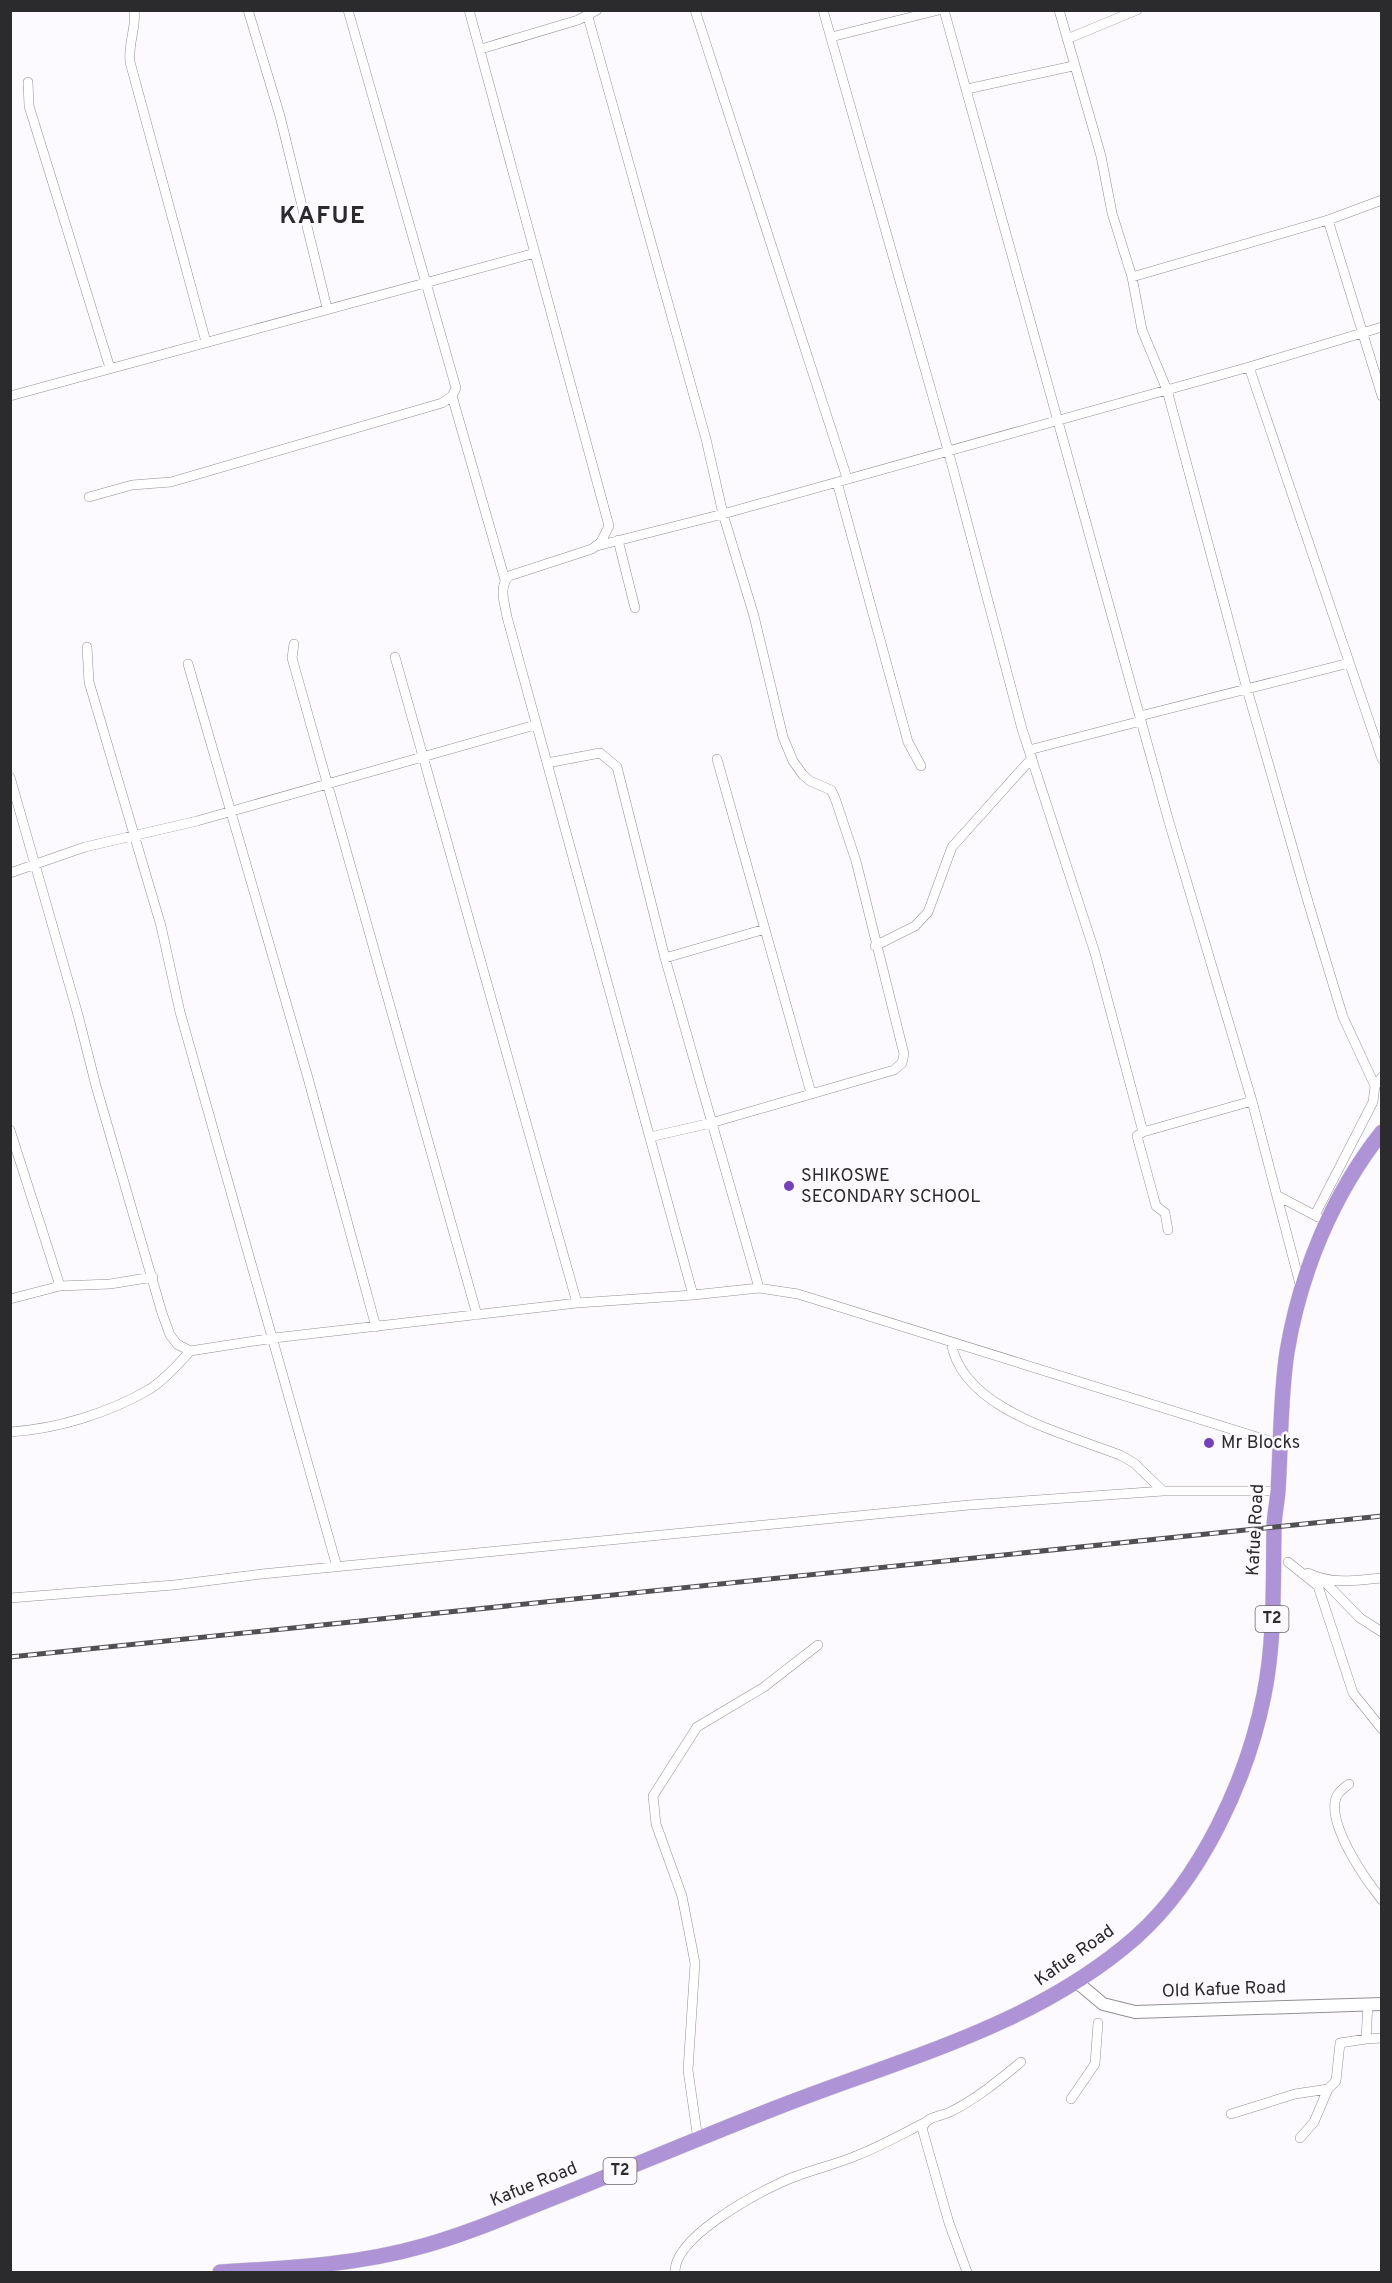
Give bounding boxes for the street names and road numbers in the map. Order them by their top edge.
street label: Kafue Road [1242,1483,1270,1577]
road number: T2 [1256,1606,1288,1632]
street label: Kafue Road [1031,1920,1119,1992]
street label: Old Kafue Road [1161,1976,1287,2004]
street label: Kafue Road [487,2157,581,2213]
road number: T2 [604,2158,636,2184]

